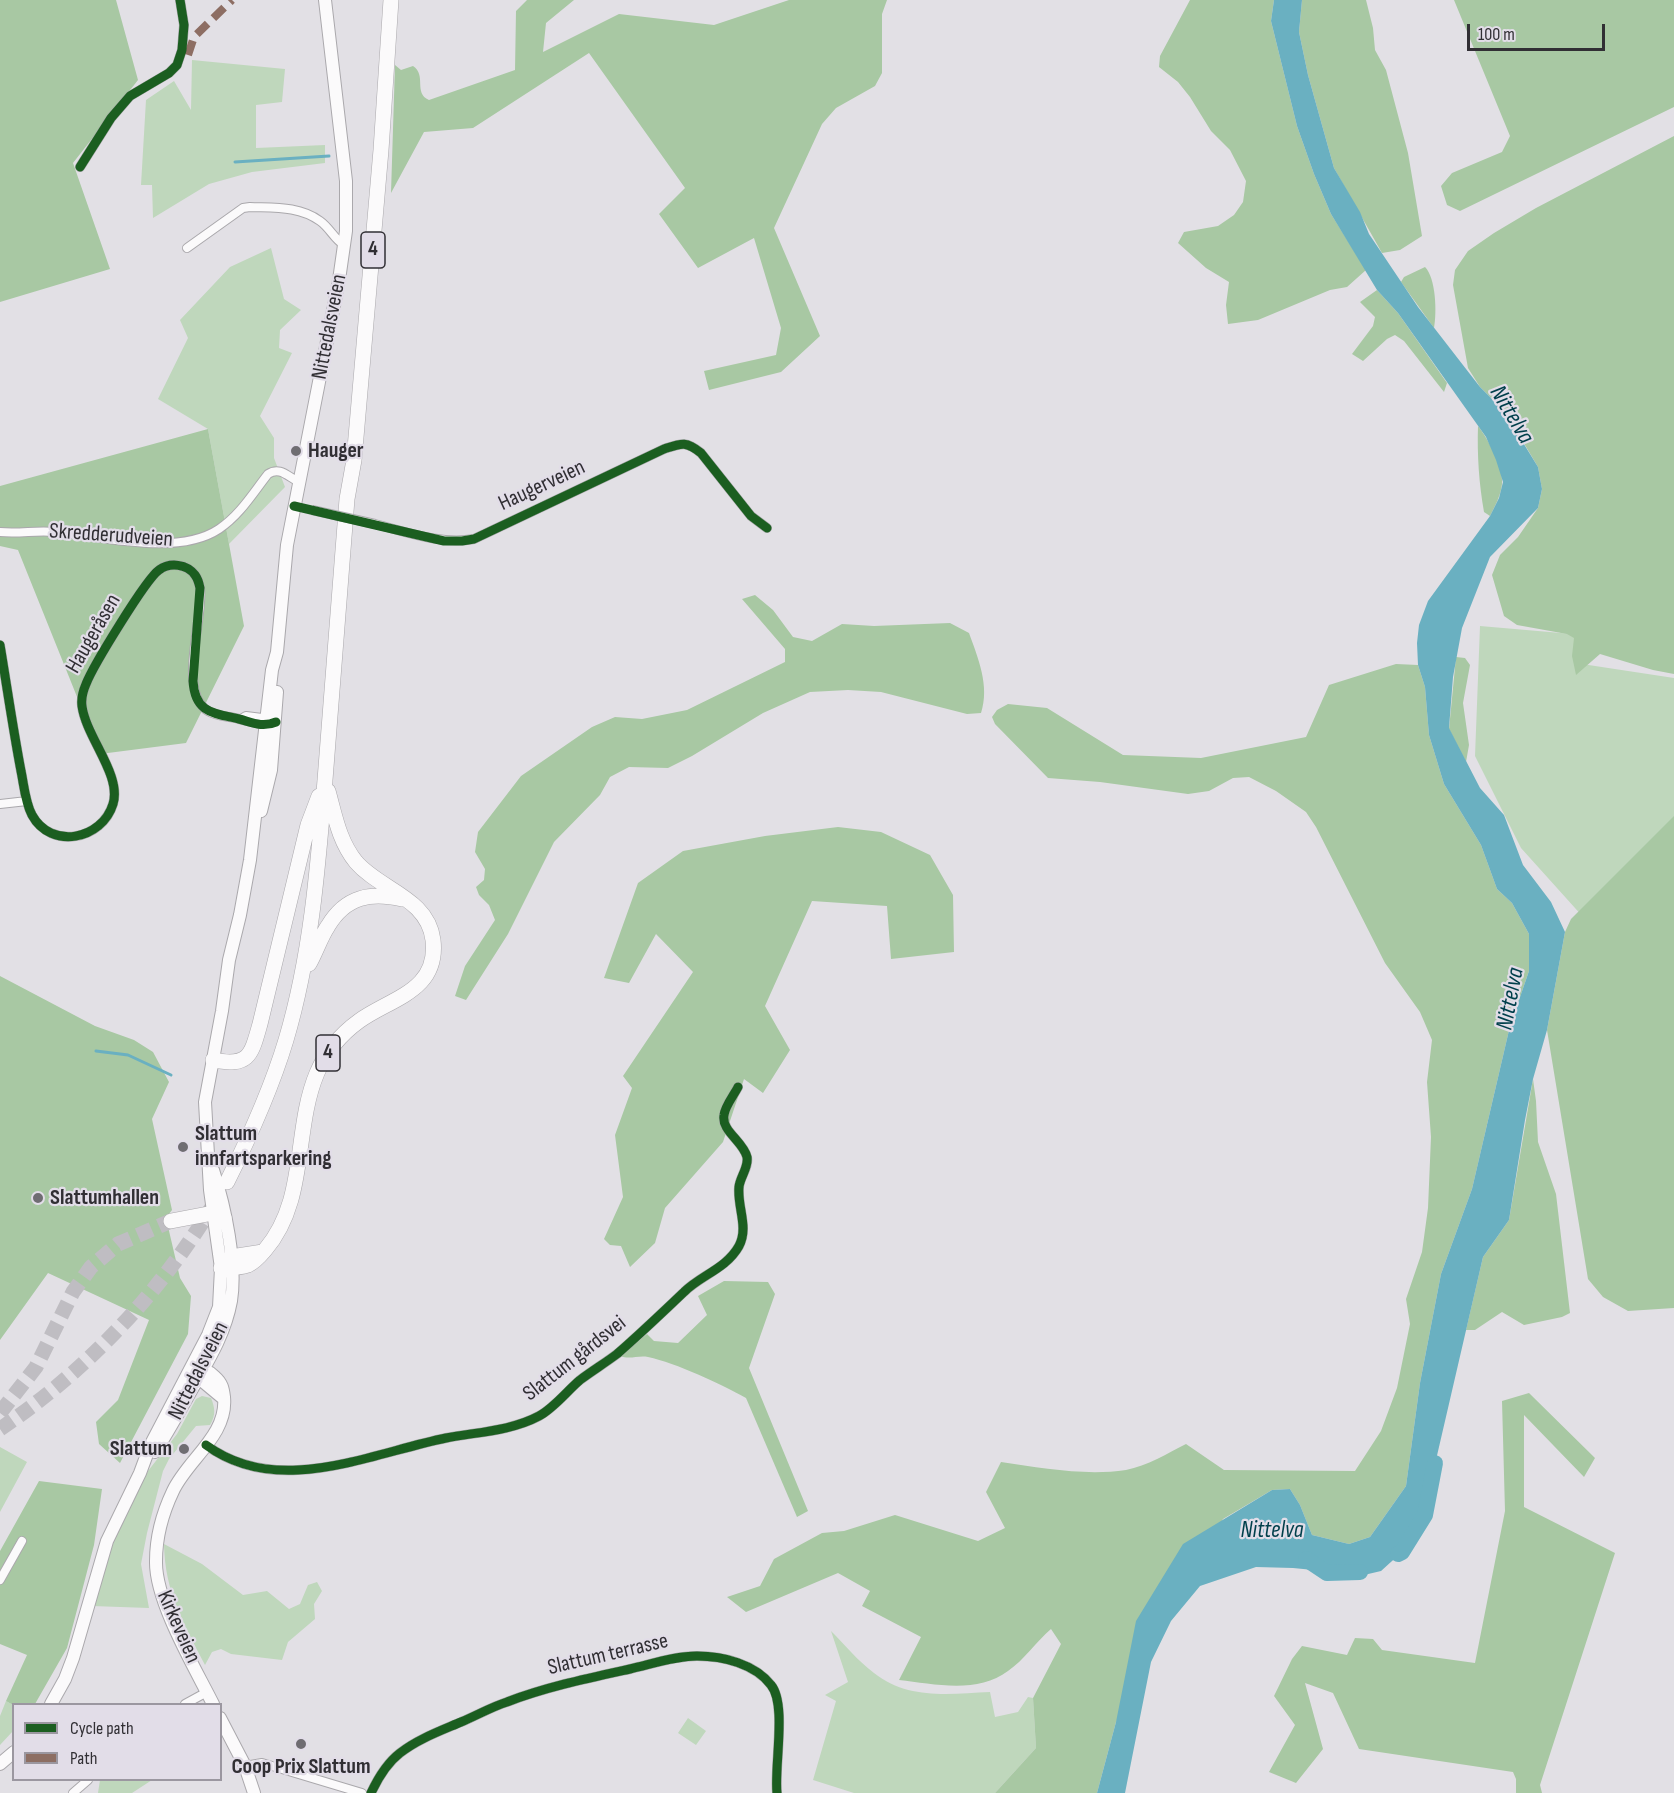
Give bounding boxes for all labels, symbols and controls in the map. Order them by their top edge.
scale bar [1470,12,1608,50]
text: 100 m [1478,24,1515,45]
road number: 4 [361,232,385,268]
street label: Nittedalsveien [307,272,353,382]
water label: Nittelva [1482,381,1540,449]
place label: Hauger [308,438,364,464]
marker: Hauger [289,444,303,458]
street label: Haugerveien [495,455,589,517]
street label: Skredderudveien [48,519,174,553]
street label: Haugeråsen [61,590,127,678]
water label: Nittelva [1491,965,1531,1033]
road number: 4 [316,1035,340,1071]
place label: Slattum innfartsparkering [195,1121,331,1172]
marker: Slattum innfartsparkering [176,1140,190,1154]
place label: Slattumhallen [50,1185,159,1211]
marker: Slattumhallen [31,1191,45,1205]
street label: Slattum gårdsvei [518,1311,632,1407]
street label: Nittedalsveien [163,1318,235,1424]
place label: Slattum [110,1436,172,1462]
marker: Slattum [177,1442,191,1456]
water label: Nittelva [1241,1517,1303,1545]
street label: Kirkeveien [150,1587,206,1667]
street label: Slattum terrasse [545,1628,671,1682]
legend [12,1703,222,1781]
text: Cycle path [70,1718,134,1739]
marker: Coop Prix Slattum [294,1737,308,1751]
text: Path [70,1748,98,1769]
place label: Coop Prix Slattum [231,1754,371,1780]

